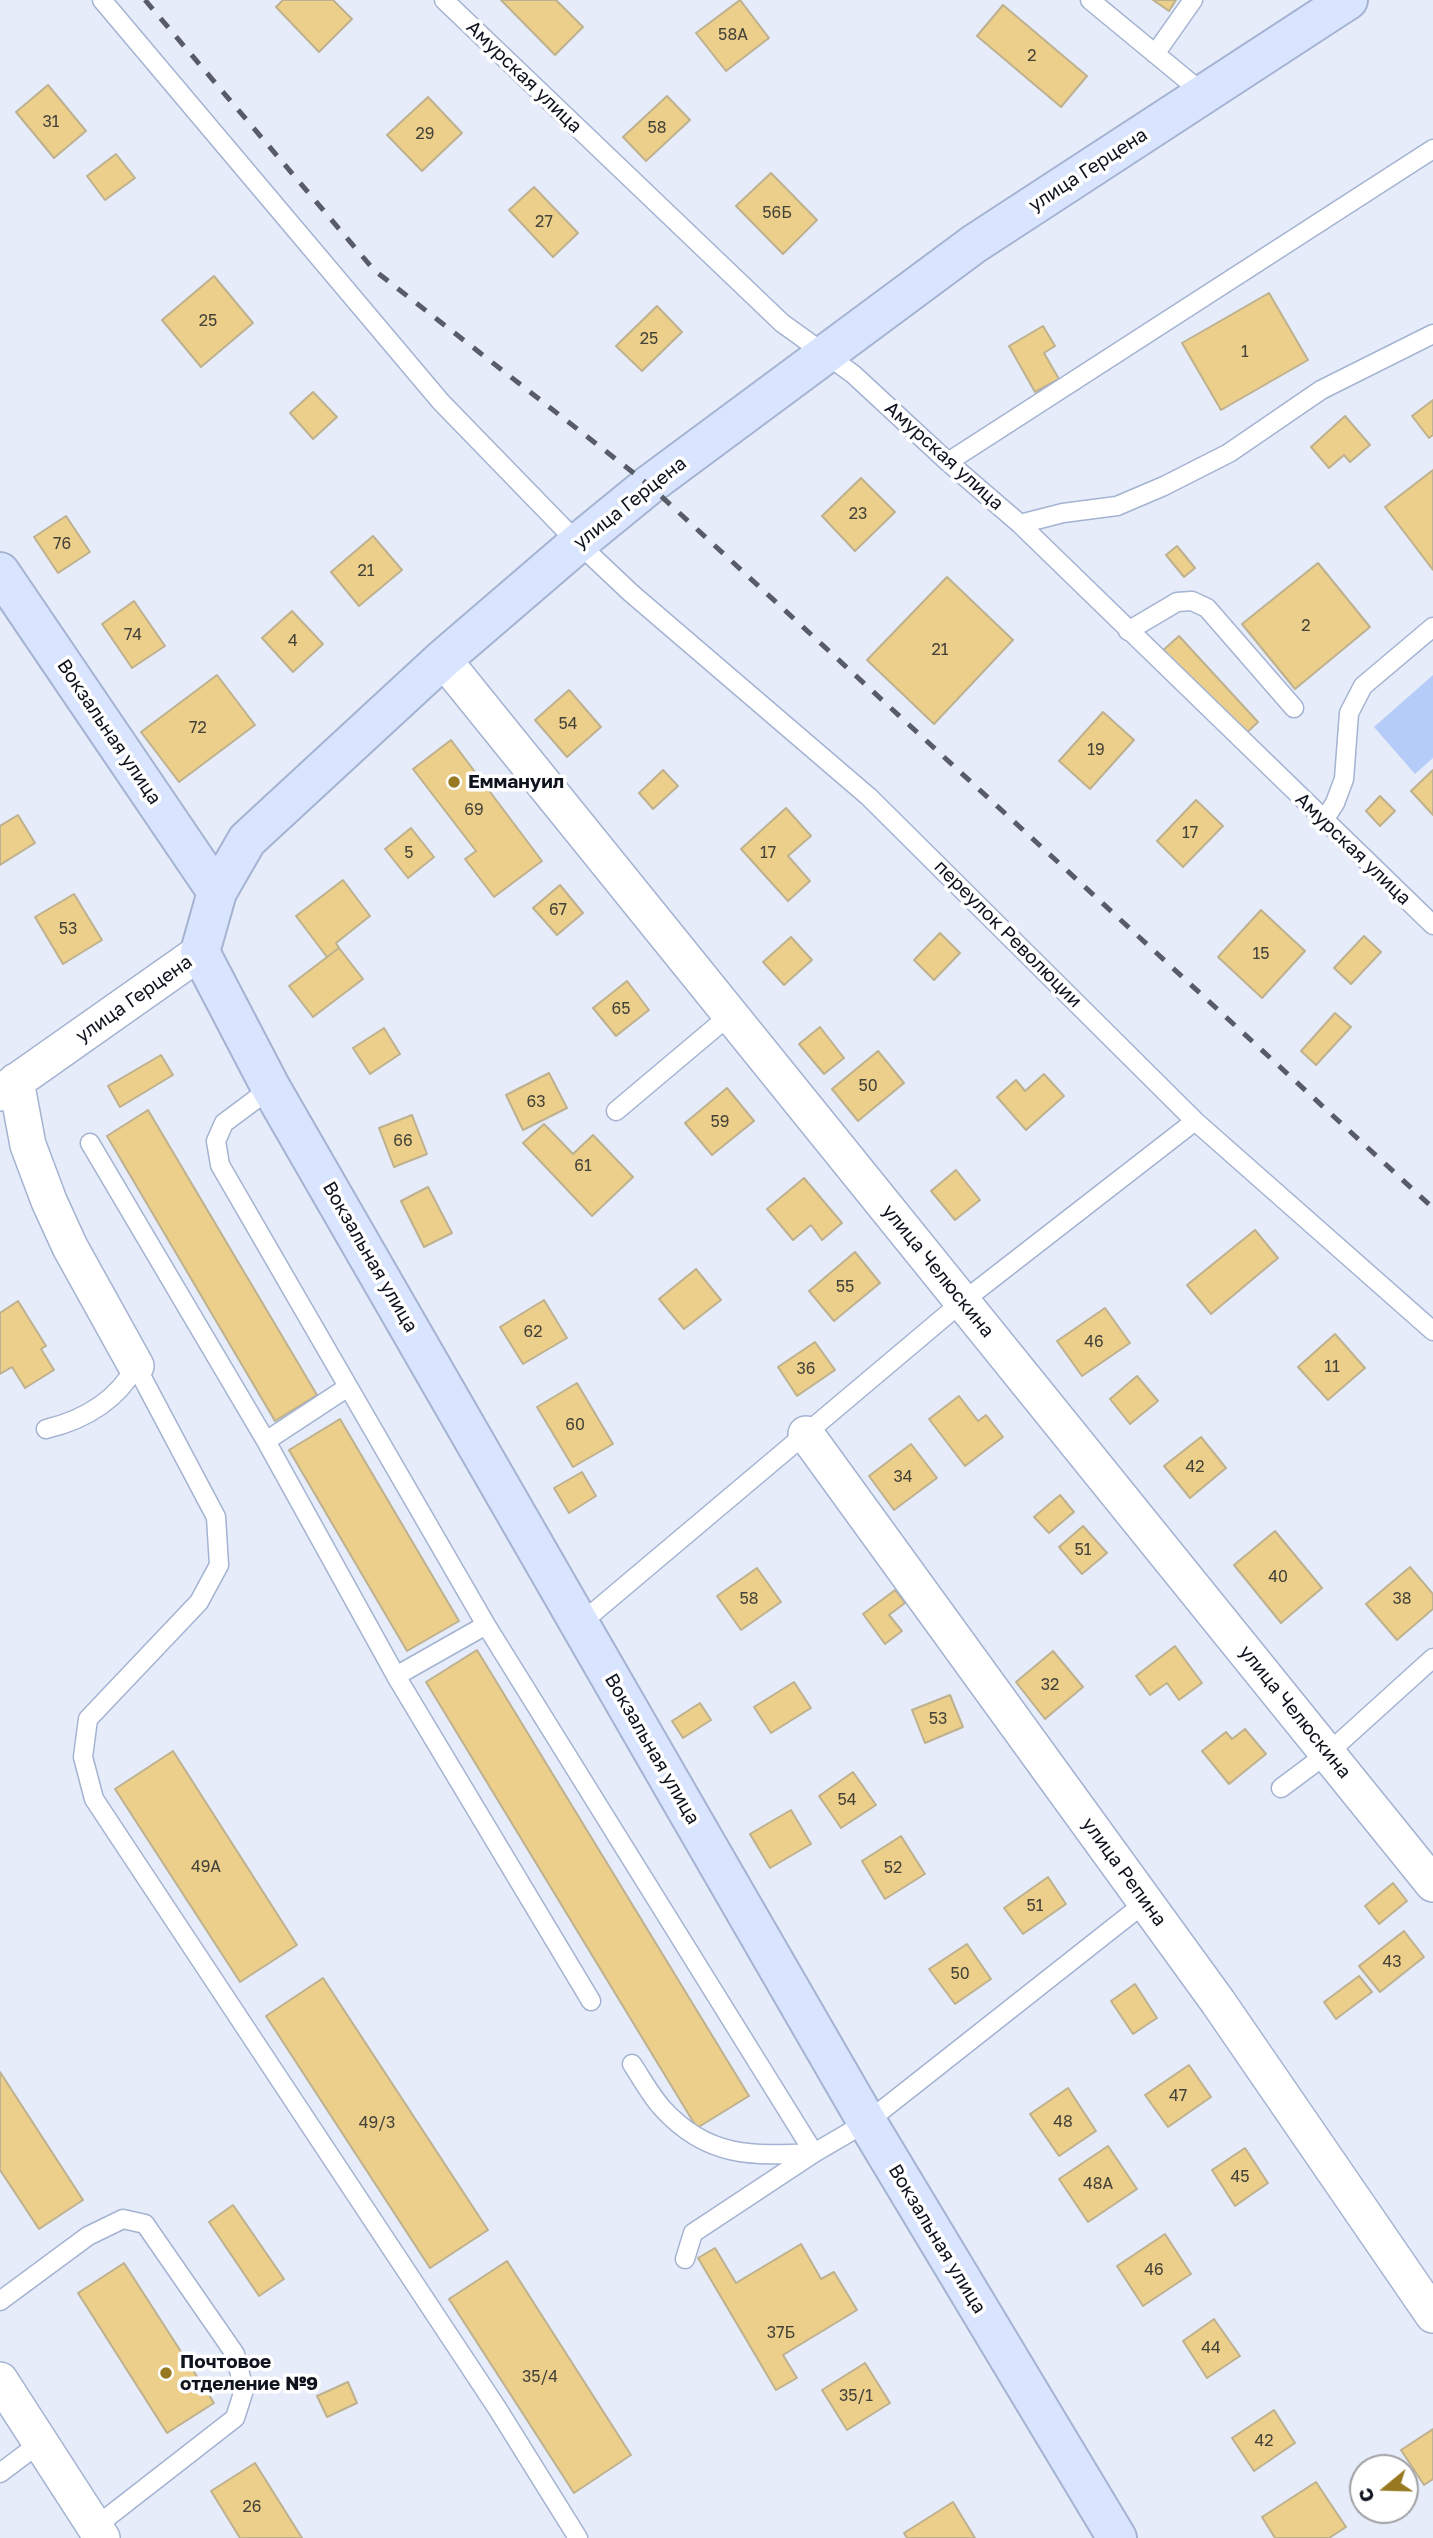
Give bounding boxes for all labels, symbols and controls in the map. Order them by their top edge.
street label: Амурская улица [461,16,587,138]
house number: 58А [718,25,748,45]
house number: 2 [1027,46,1037,66]
house number: 31 [42,112,60,132]
house number: 58 [647,118,667,138]
street label: улица Герцена [1024,123,1152,217]
house number: 29 [416,124,434,144]
house number: 56Б [762,203,792,223]
house number: 27 [535,212,553,232]
house number: 25 [199,311,217,331]
house number: 25 [640,329,658,349]
house number: 1 [1241,342,1249,362]
street label: Амурская улица [880,397,1008,515]
street label: улица Герцена [569,452,691,554]
house number: 23 [849,504,867,524]
house number: 76 [53,534,71,554]
house number: 21 [357,561,375,581]
house number: 2 [1301,616,1311,636]
house number: 74 [124,625,142,645]
house number: 4 [288,631,298,651]
house number: 21 [931,640,949,660]
street label: Вокзальная улица [52,655,166,809]
house number: 54 [558,714,578,734]
house number: 72 [189,718,207,738]
house number: 19 [1087,740,1105,760]
place label: Еммануил [468,771,564,793]
marker: Еммануил [446,774,462,790]
street label: Амурская улица [1290,788,1416,910]
house number: 69 [464,800,484,820]
house number: 17 [1182,823,1198,843]
house number: 5 [404,843,414,863]
house number: 17 [760,843,776,863]
street label: переулок Революции [930,856,1086,1012]
house number: 67 [549,900,567,920]
house number: 53 [59,919,77,939]
house number: 15 [1252,944,1270,964]
street label: улица Герцена [71,950,197,1048]
house number: 65 [612,999,630,1019]
house number: 50 [858,1076,878,1096]
house number: 63 [526,1092,546,1112]
house number: 59 [711,1112,729,1132]
house number: 66 [393,1131,413,1151]
house number: 61 [574,1156,592,1176]
street label: Вокзальная улица [318,1178,422,1336]
street label: улица Челюскина [877,1200,999,1342]
house number: 55 [836,1277,854,1297]
house number: 62 [524,1322,542,1342]
house number: 46 [1084,1332,1104,1352]
house number: 11 [1324,1357,1340,1377]
house number: 36 [796,1359,816,1379]
house number: 60 [565,1415,585,1435]
house number: 42 [1185,1457,1205,1477]
house number: 34 [893,1467,913,1487]
house number: 51 [1074,1540,1092,1560]
house number: 40 [1268,1567,1288,1587]
house number: 58 [739,1589,759,1609]
house number: 38 [1392,1589,1412,1609]
street label: улица Челюскина [1234,1641,1356,1783]
street label: Вокзальная улица [600,1670,704,1828]
house number: 32 [1041,1675,1059,1695]
house number: 53 [929,1709,947,1729]
house number: 54 [837,1790,857,1810]
street label: улица Репина [1077,1813,1171,1931]
house number: 49А [191,1857,221,1877]
house number: 52 [884,1858,902,1878]
house number: 51 [1026,1896,1044,1916]
house number: 43 [1382,1952,1402,1972]
house number: 50 [950,1964,970,1984]
house number: 47 [1169,2086,1187,2106]
house number: 48 [1053,2112,1073,2132]
house number: 49/3 [359,2113,395,2133]
street label: Вокзальная улица [883,2160,991,2318]
house number: 45 [1230,2167,1250,2187]
house number: 48А [1083,2174,1113,2194]
house number: 46 [1144,2260,1164,2280]
house number: 37Б [767,2323,795,2343]
house number: 44 [1201,2338,1221,2358]
place label: Почтовое отделение №9 [180,2351,318,2395]
marker: Почтовое отделение №9 [158,2365,174,2381]
house number: 35/4 [522,2367,558,2387]
house number: 35/1 [839,2386,873,2406]
house number: 42 [1254,2431,1274,2451]
north arrow [1349,2454,1419,2524]
text: С [1352,2485,1379,2505]
house number: 26 [243,2497,261,2517]

